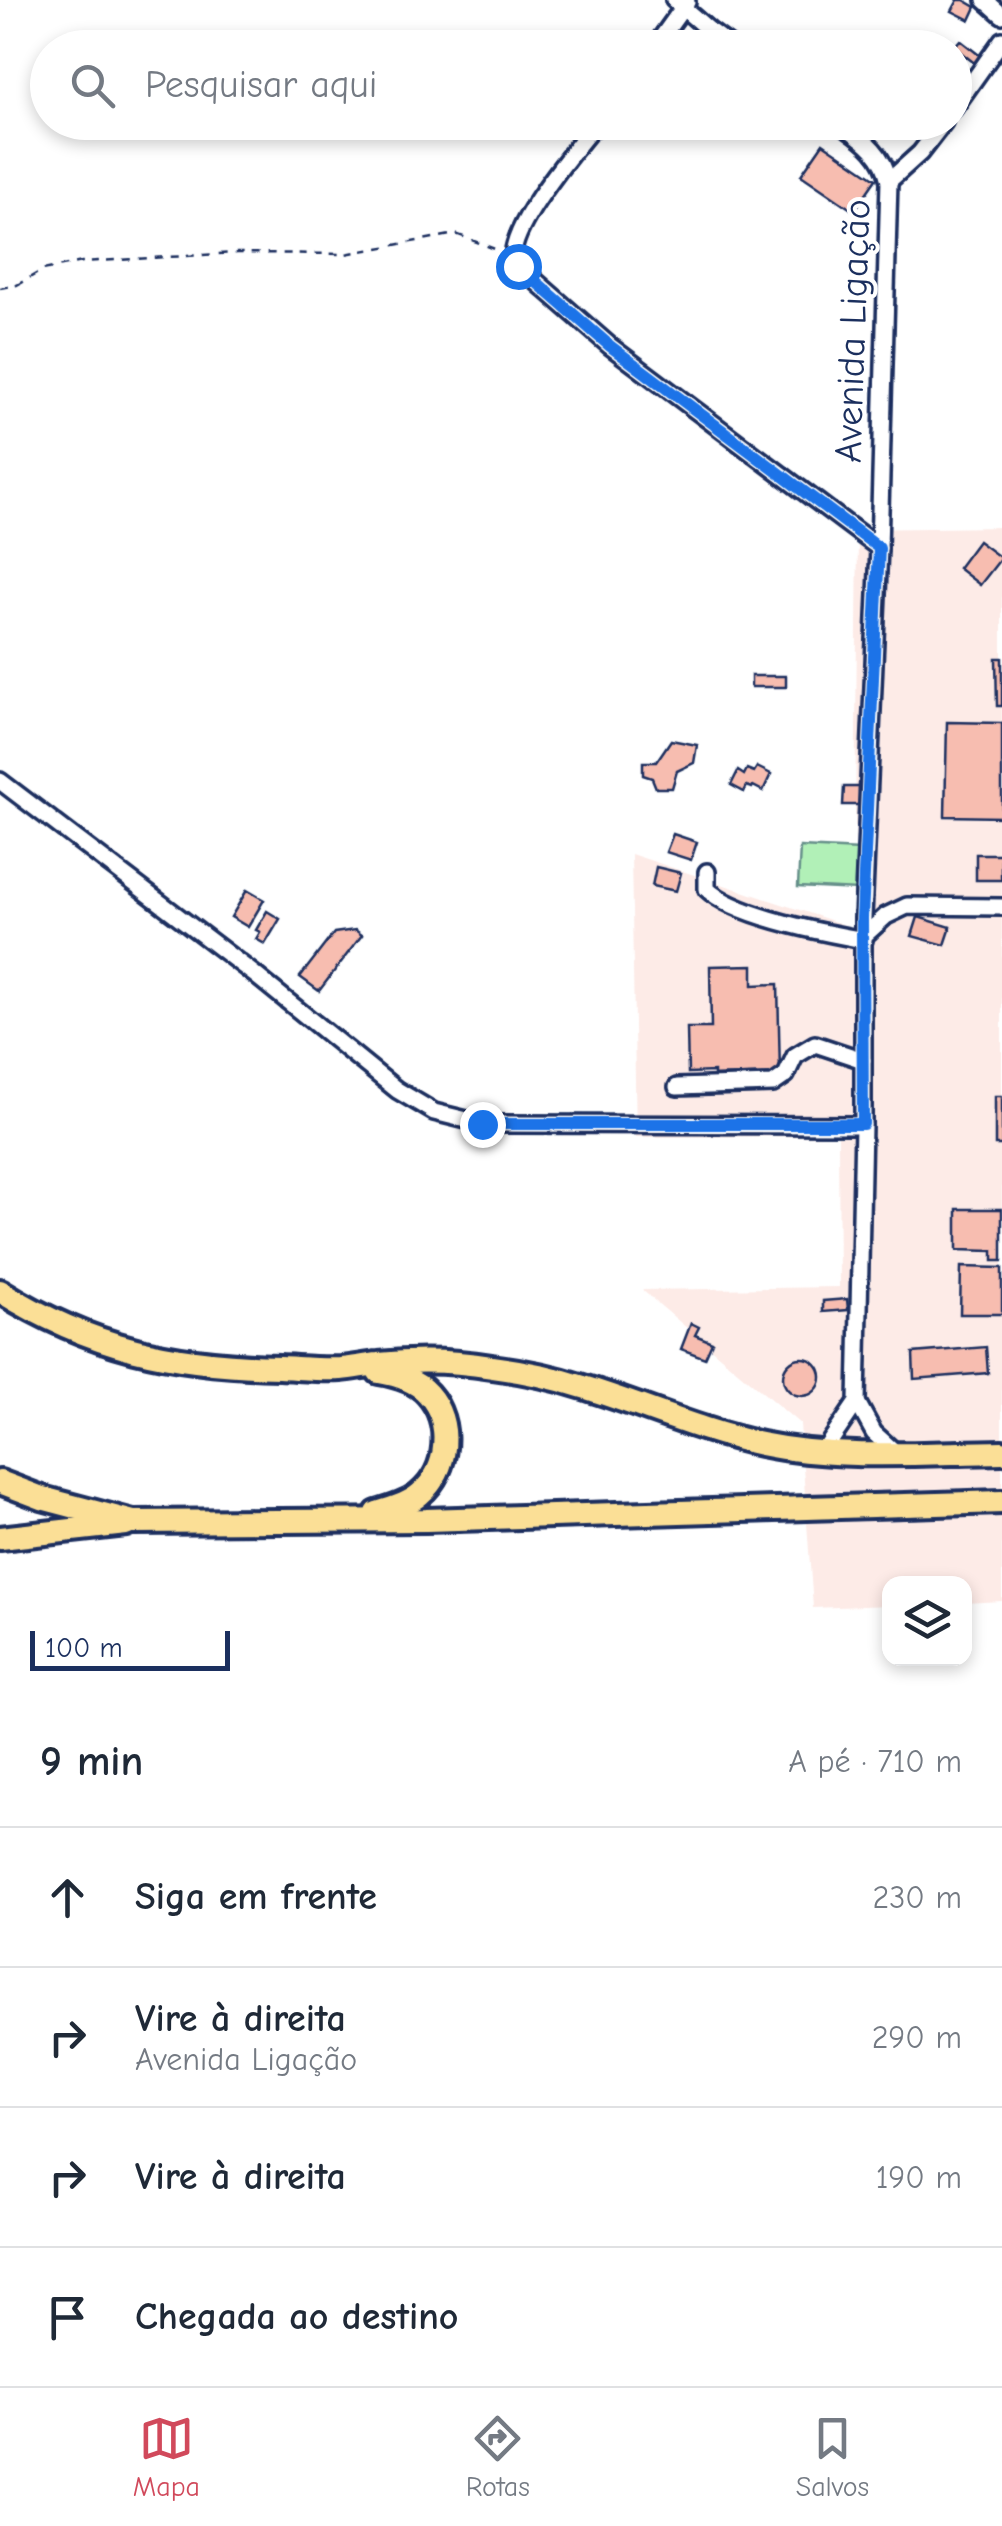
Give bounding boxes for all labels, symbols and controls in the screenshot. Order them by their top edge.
search box [30,30,972,140]
icon: search [65,58,120,113]
text: Pesquisar aqui [145,63,377,107]
street label: Avenida Ligação [826,198,880,464]
route start [496,244,542,290]
route end [460,1102,506,1148]
map controls [882,1576,972,1666]
button: layers [882,1576,972,1666]
scale bar [30,1626,230,1670]
text: 100 m [45,1632,123,1664]
text: 9 min [40,1737,143,1786]
text: A pé · 710 m [788,1743,962,1780]
icon: ahead [40,1870,95,1925]
text: Siga em frente [135,1875,377,1919]
text: 230 m [872,1879,962,1916]
text: Vire à direita [135,1997,346,2041]
icon: right [40,2010,95,2065]
text: 290 m [872,2019,962,2056]
text: Avenida Ligação [135,2041,357,2078]
icon: right [40,2150,95,2205]
text: Vire à direita [135,2155,346,2199]
text: 190 m [876,2159,962,2196]
icon: arrive [40,2290,95,2345]
text: Chegada ao destino [135,2295,458,2339]
tab: Mapa [133,2411,200,2503]
tab: Rotas [466,2411,530,2503]
tab: Salvos [796,2411,869,2503]

